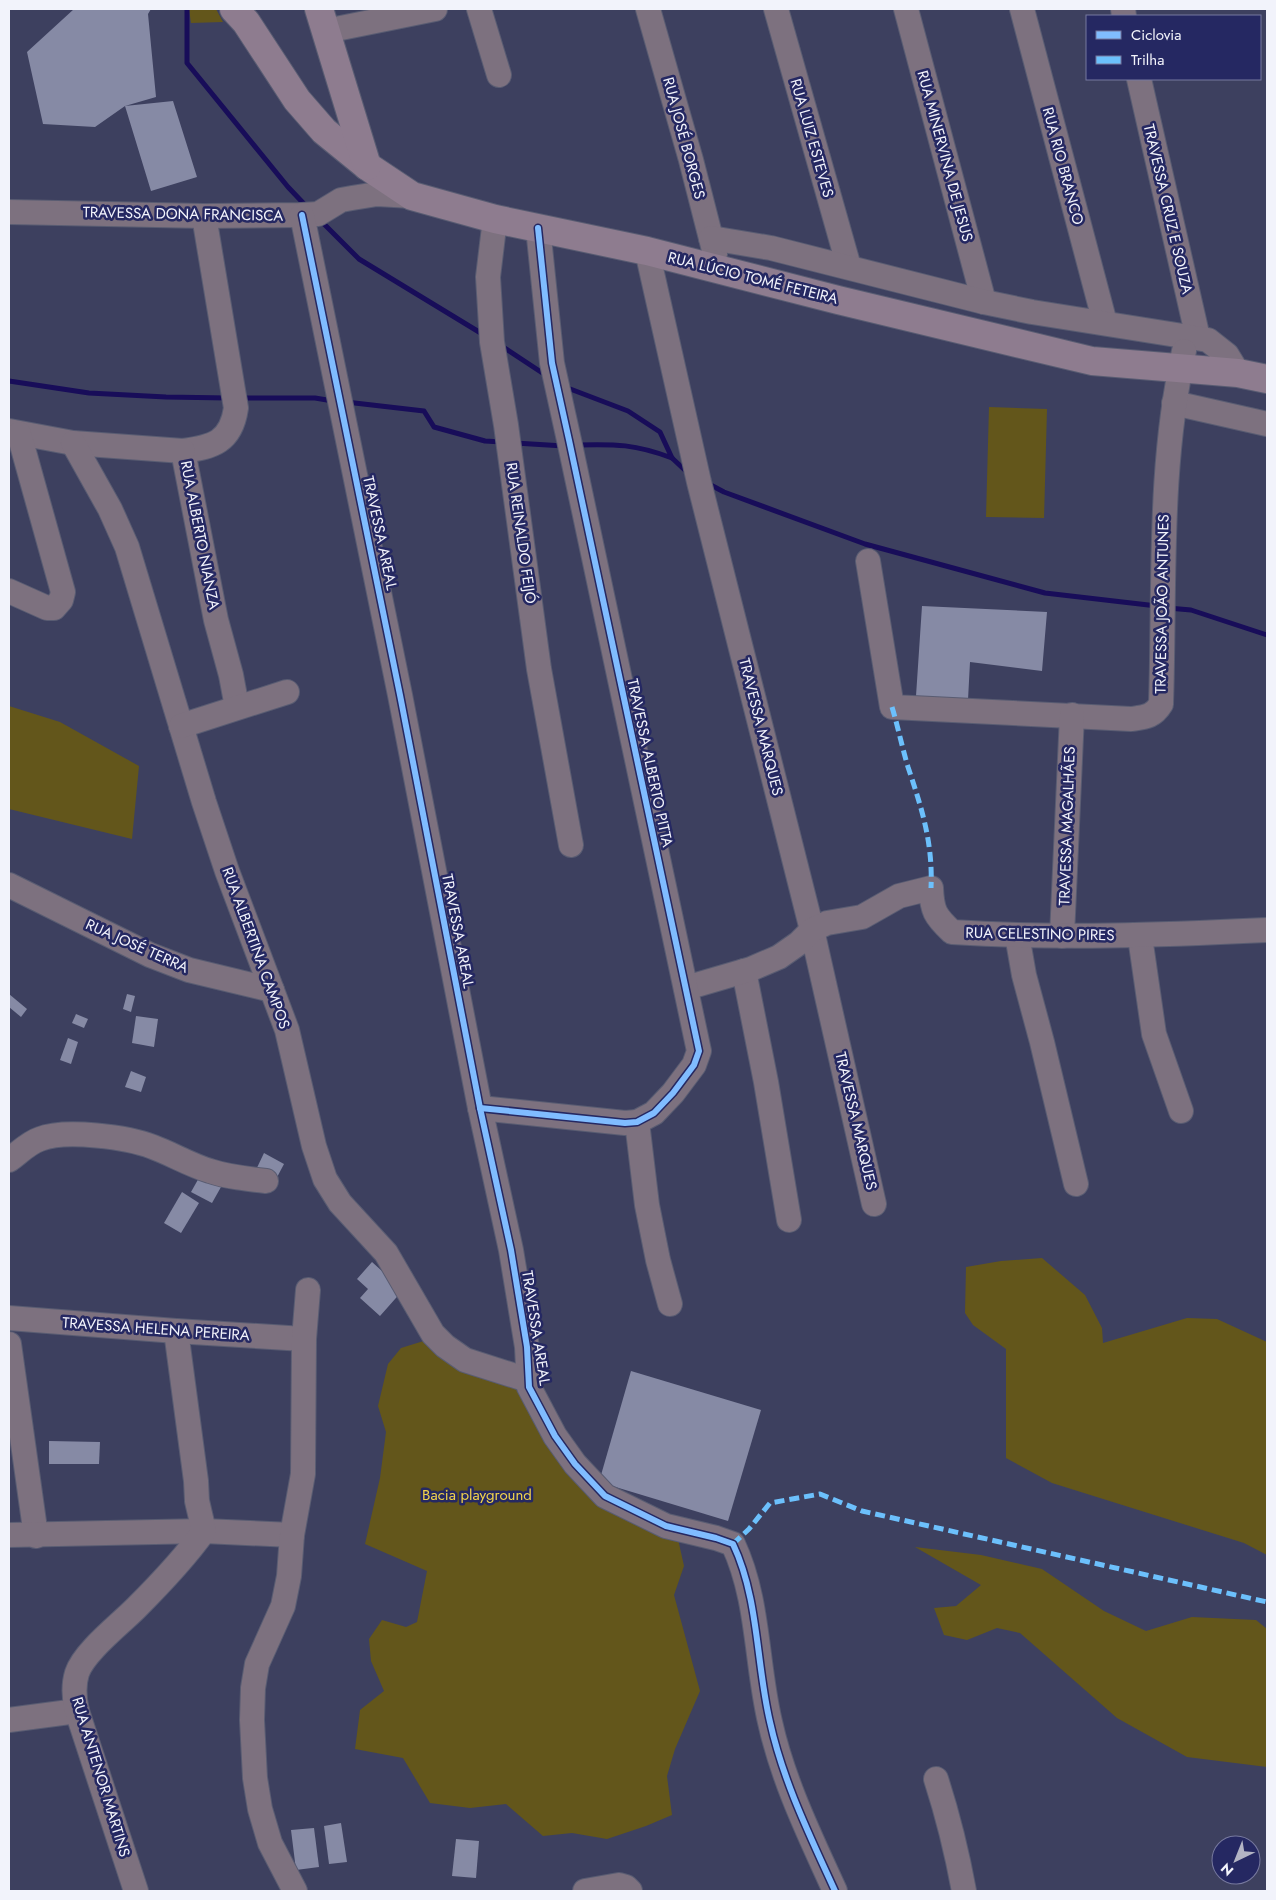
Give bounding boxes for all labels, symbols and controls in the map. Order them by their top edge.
legend [1086,15,1261,80]
text: Ciclovia [1131,24,1181,46]
text: Trilha [1131,49,1164,71]
street label: RUA MINERVINA DE JESUS [912,68,978,244]
street label: RUA JOSÉ BORGES [657,75,711,201]
street label: RUA LUIZ ESTEVES [785,76,839,200]
street label: RUA RIO BRANCO [1037,105,1089,227]
street label: TRAVESSA CRUZ E SOUZA [1138,122,1198,296]
street label: TRAVESSA DONA FRANCISCA [83,201,283,227]
street label: RUA LÚCIO TOMÉ FETEIRA [666,246,840,310]
street label: RUA ALBERTO NIANZA [175,459,225,611]
street label: RUA REINALDO FEIJÓ [500,461,542,605]
street label: TRAVESSA AREAL [357,474,403,592]
street label: TRAVESSA JOÃO ANTUNES [1149,514,1175,694]
street label: TRAVESSA MARQUES [733,656,789,798]
street label: TRAVESSA ALBERTO PITTA [621,677,679,849]
street label: TRAVESSA MAGALHÃES [1053,746,1081,906]
street label: RUA ALBERTINA CAMPOS [216,864,296,1032]
street label: TRAVESSA AREAL [436,872,480,990]
street label: RUA JOSÉ TERRA [82,913,192,979]
street label: RUA CELESTINO PIRES [965,922,1115,946]
street label: TRAVESSA MARQUES [829,1050,883,1192]
street label: TRAVESSA AREAL [516,1269,556,1387]
street label: TRAVESSA HELENA PEREIRA [62,1311,251,1347]
park label: Bacia playground [422,1484,532,1506]
street label: RUA ANTENOR MARTINS [66,1694,136,1860]
north arrow [1211,1835,1261,1885]
text: N [1216,1858,1238,1881]

